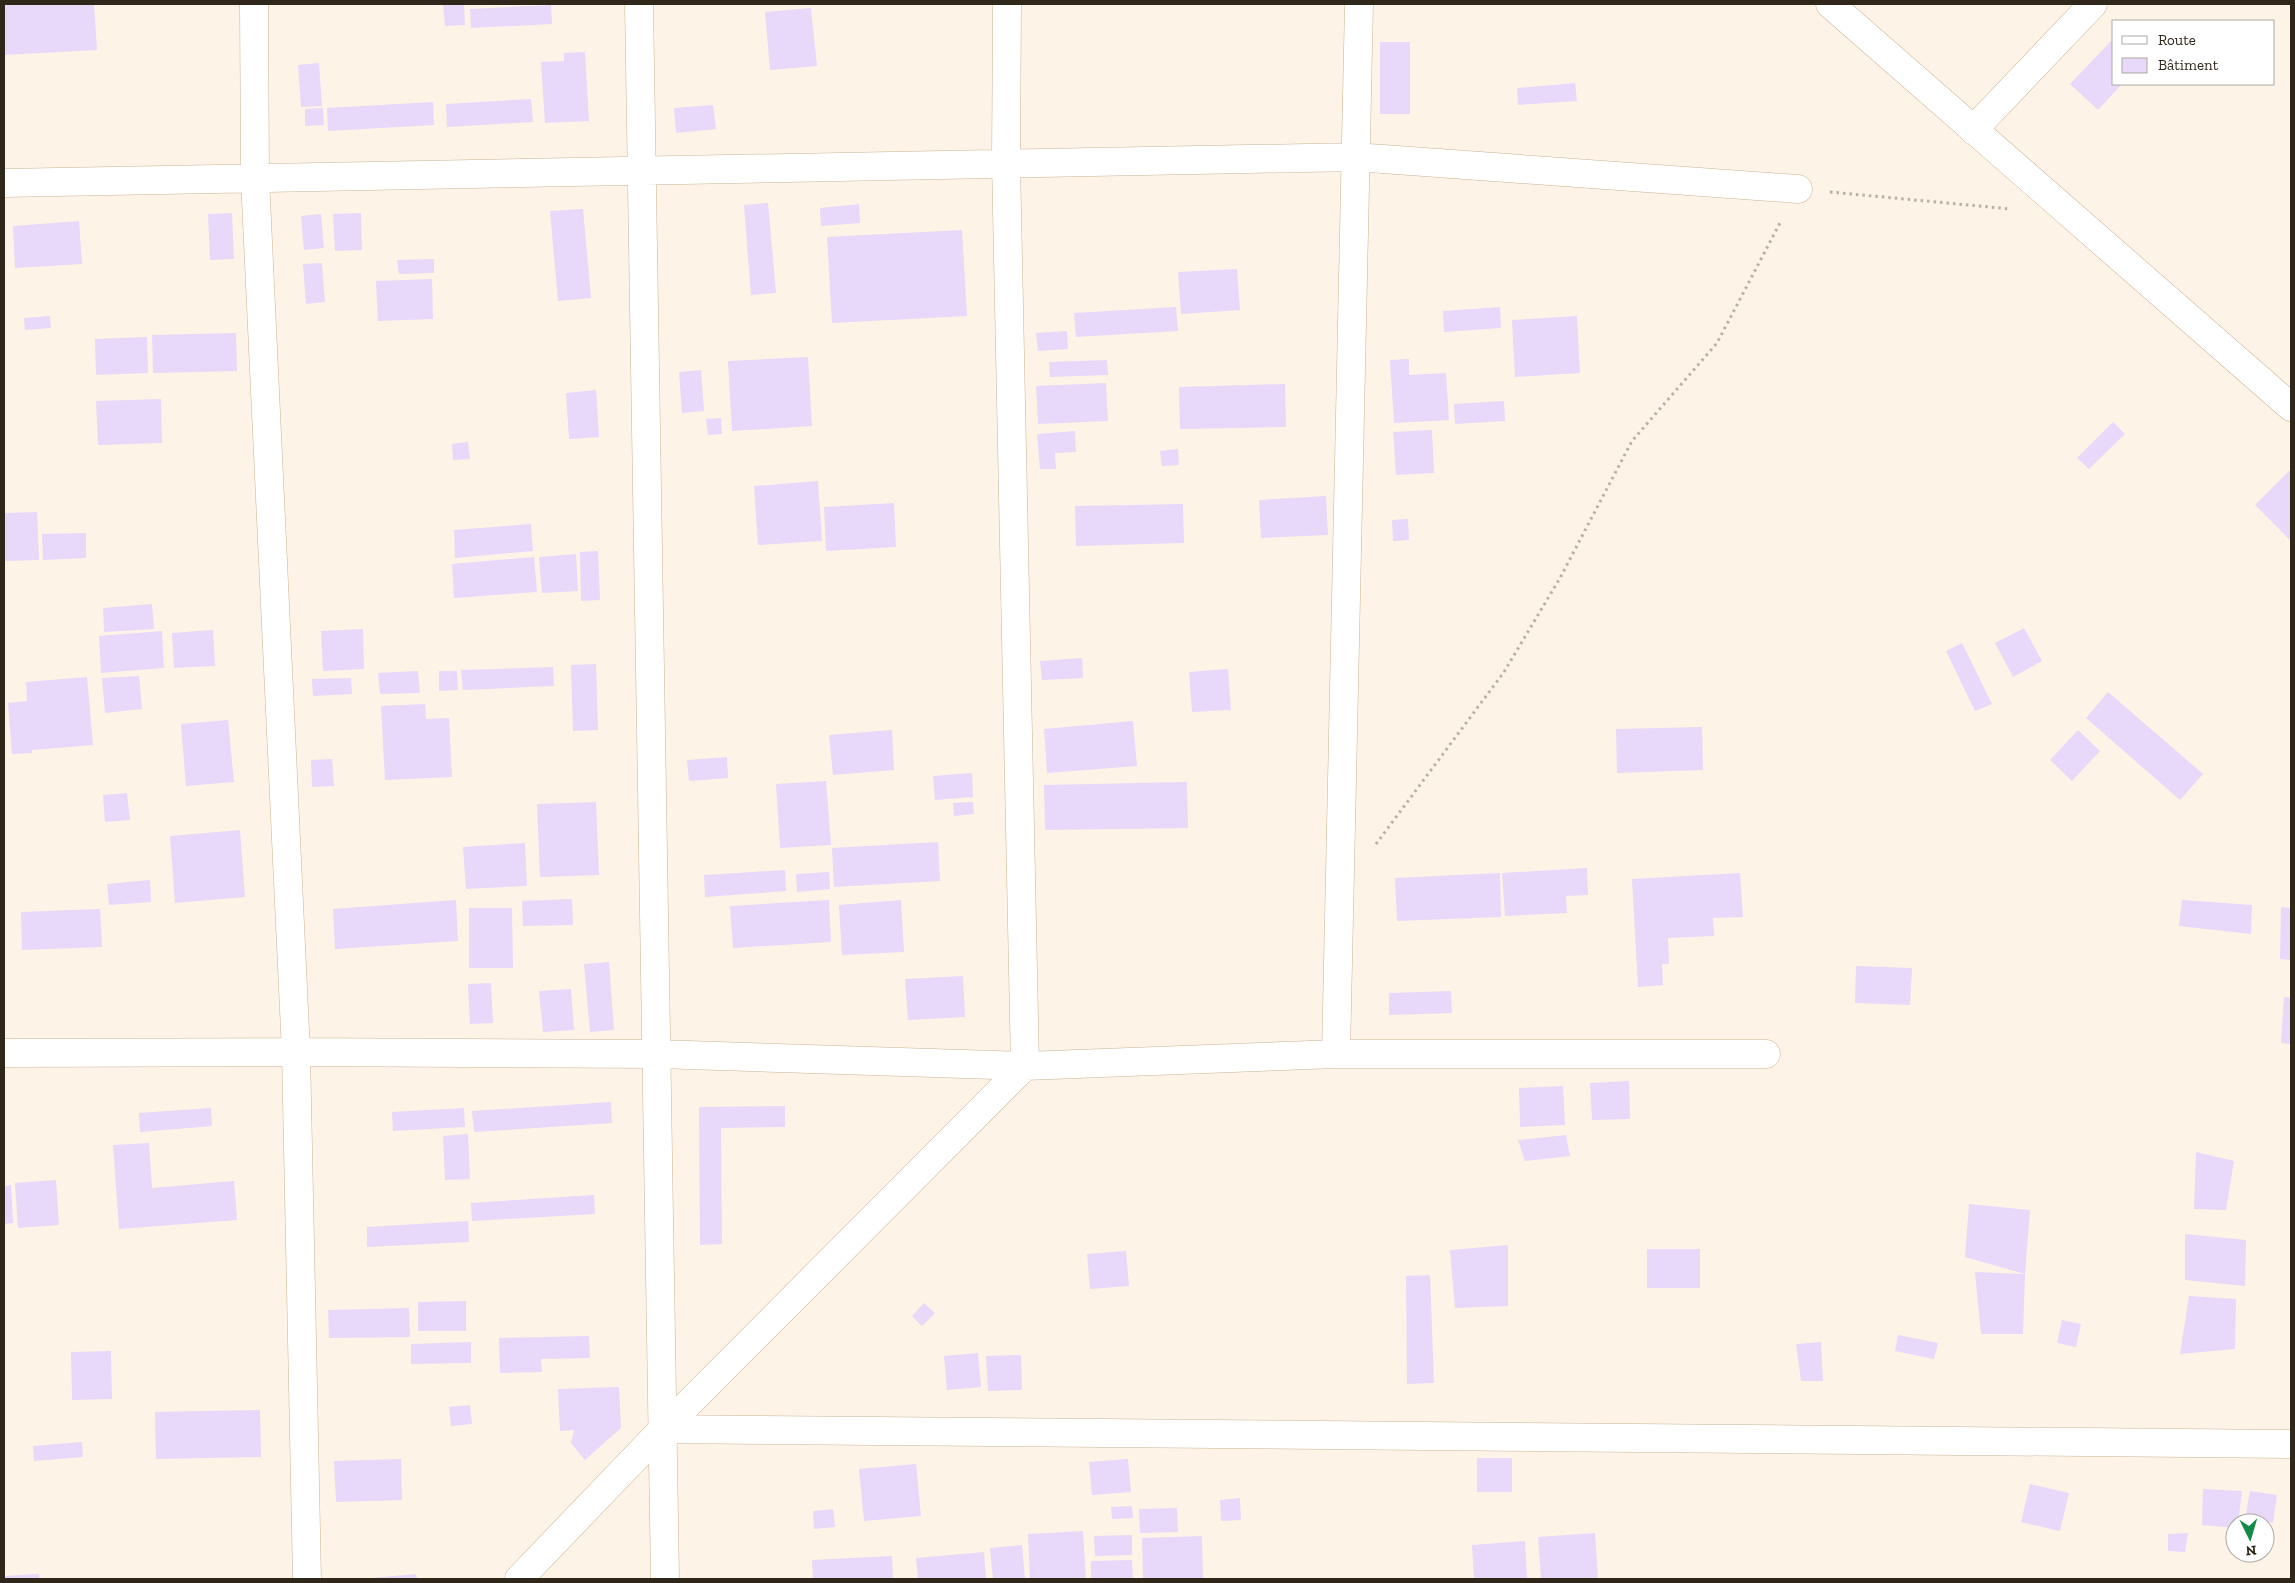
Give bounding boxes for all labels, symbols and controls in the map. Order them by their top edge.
legend [2112,20,2275,85]
text: Route [2158,31,2196,49]
text: Bâtiment [2158,56,2219,74]
north arrow [2225,1513,2275,1563]
text: N [2245,1542,2257,1559]

